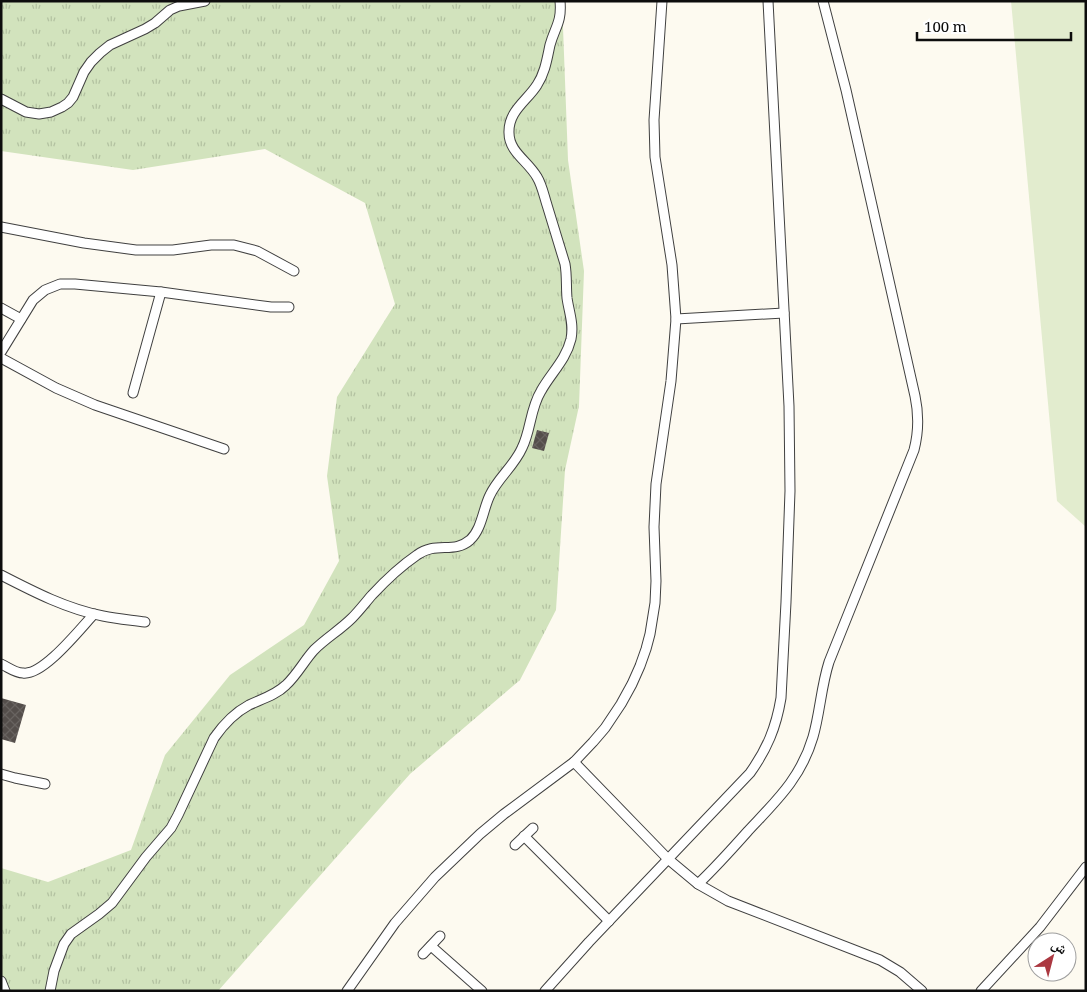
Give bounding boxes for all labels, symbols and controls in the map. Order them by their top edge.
scale bar [917,10,1071,42]
text: 100 m [924,16,967,42]
north arrow [1027,932,1077,982]
text: ش [1045,934,1072,962]

